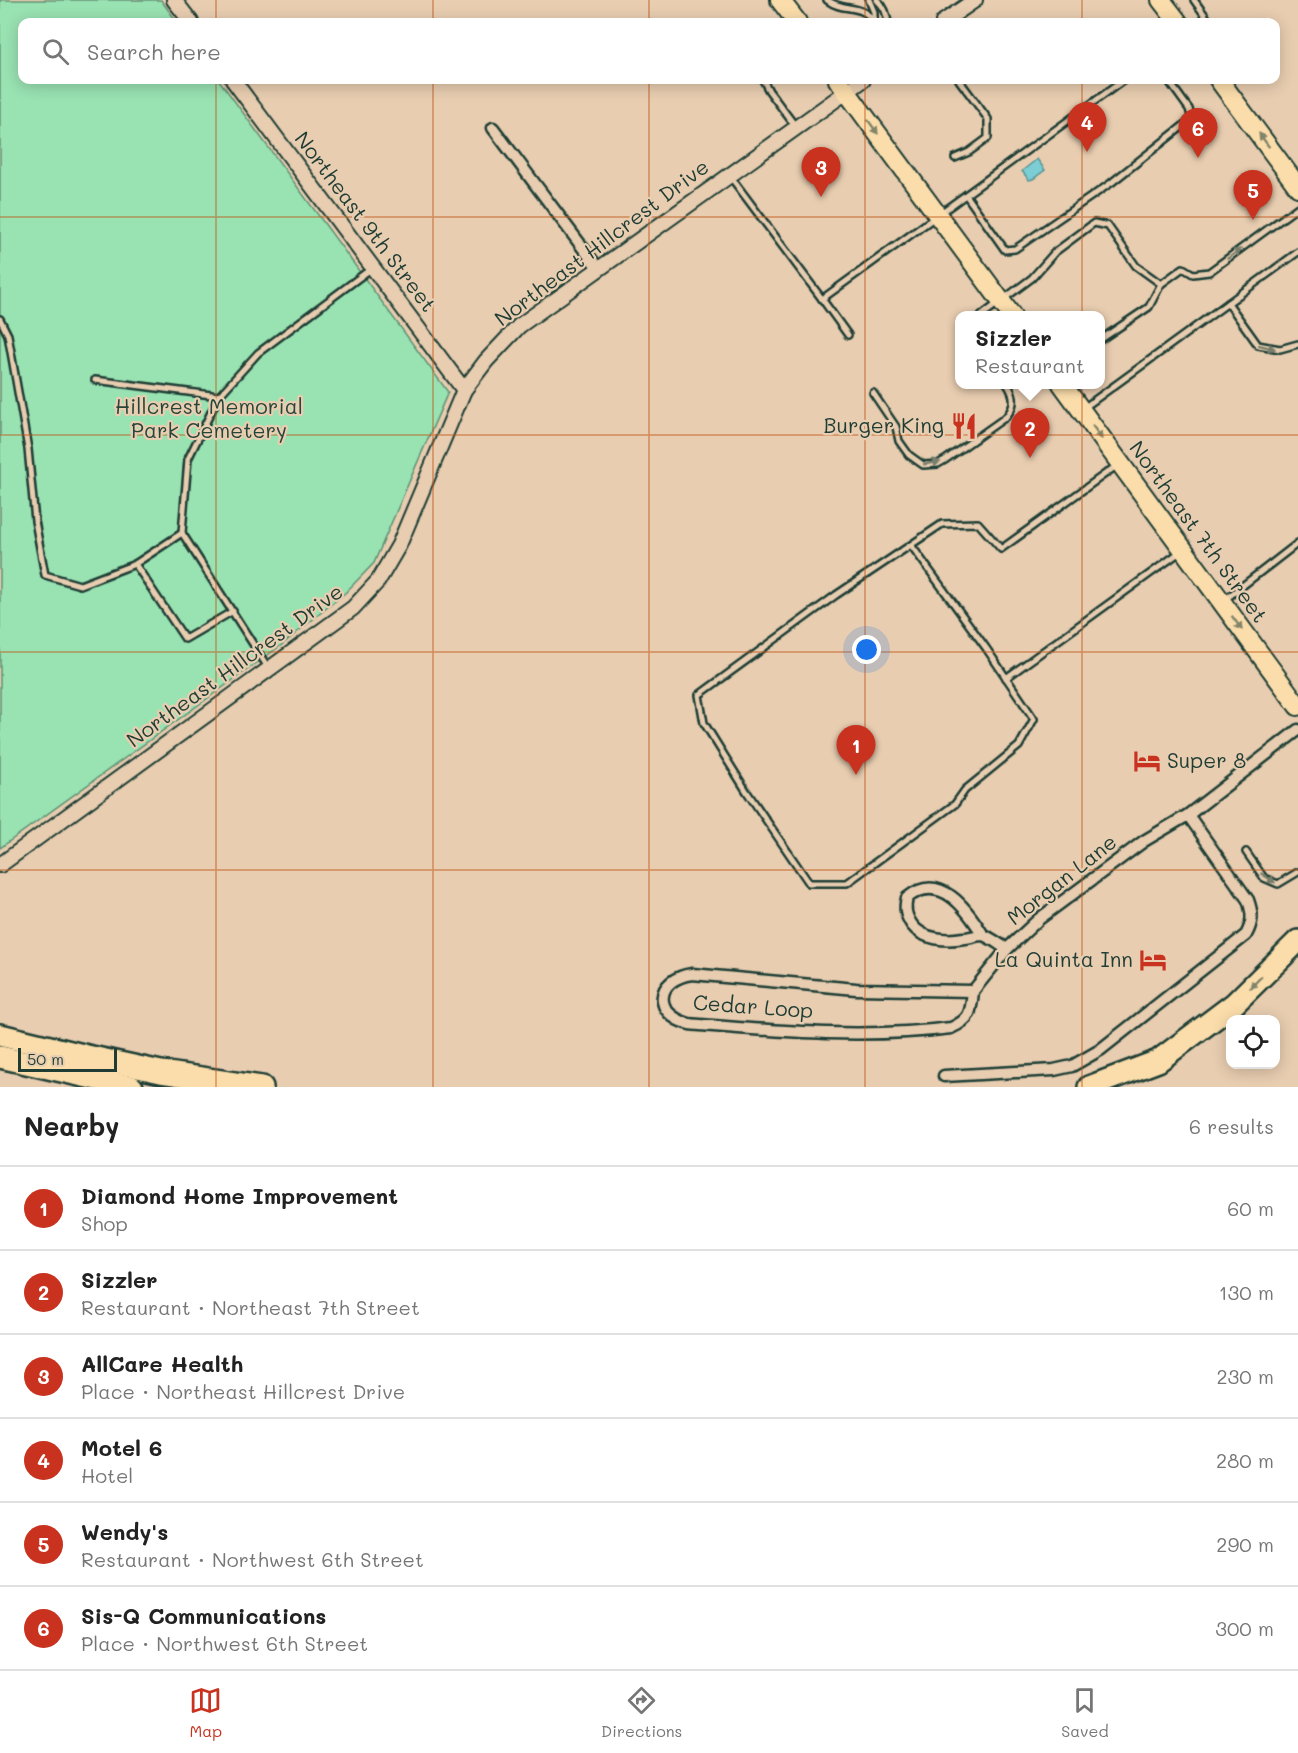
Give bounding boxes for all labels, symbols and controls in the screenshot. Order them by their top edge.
search box [18,18,1280,84]
icon: search [39,35,72,68]
text: Search here [87,37,221,66]
pin: 4 [1068,102,1106,152]
pin: 6 [1178,108,1218,158]
one-way arrow [867,118,879,134]
street label: Northeast 9th Street [290,126,443,317]
one-way arrow [1258,132,1270,147]
pin: 3 [802,148,840,197]
street label: Northeast Hillcrest Drive [489,152,714,331]
pin: 5 [1234,170,1272,220]
one-way arrow [1226,248,1242,260]
popup [955,311,1105,389]
text: Sizzler [975,323,1052,352]
one-way arrow [1258,342,1276,352]
text: Restaurant [975,352,1085,378]
park label: Hillcrest Memorial Park Cemetery [115,392,303,443]
pin: 2 [1010,408,1050,458]
place label: Burger King [824,411,944,438]
restaurant icon: Burger King [949,411,979,441]
one-way arrow [1091,423,1103,439]
street label: Northeast 7th Street [1124,435,1274,627]
one-way arrow [923,458,942,467]
street label: Northeast Hillcrest Drive [120,577,348,753]
one-way arrow [1231,614,1243,630]
your location [852,635,881,664]
pin: 1 [836,726,876,775]
hotel icon: Super 8 [1132,746,1162,776]
place label: Super 8 [1167,746,1246,773]
street label: Morgan Lane [1001,828,1121,930]
one-way arrow [1260,872,1277,883]
place label: La Quinta Inn [995,945,1133,972]
hotel icon: La Quinta Inn [1138,945,1168,975]
one-way arrow [1249,975,1264,989]
street label: Cedar Loop [692,988,814,1023]
map controls [1226,1015,1280,1069]
button: locate [1226,1015,1280,1069]
scale bar [18,1045,117,1072]
text: 50 m [27,1048,64,1069]
text: Nearby [24,1109,119,1143]
text: 6 results [1189,1113,1274,1139]
text: Diamond Home Improvement [81,1181,398,1210]
text: 1 [39,1195,48,1221]
text: 60 m [1227,1195,1274,1221]
text: Shop [81,1210,128,1236]
text: Sizzler [81,1265,158,1294]
text: 2 [38,1279,49,1305]
text: 130 m [1219,1279,1274,1305]
text: Restaurant · Northeast 7th Street [81,1294,420,1320]
text: AllCare Health [81,1349,243,1378]
text: 3 [38,1363,50,1389]
text: 230 m [1216,1363,1274,1389]
text: Place · Northeast Hillcrest Drive [81,1378,405,1404]
text: Motel 6 [81,1433,162,1462]
text: 4 [37,1447,50,1473]
text: 280 m [1216,1447,1274,1473]
text: Hotel [81,1462,133,1488]
text: Wendy's [81,1517,168,1546]
text: 5 [38,1531,49,1557]
text: 290 m [1216,1531,1274,1557]
text: Restaurant · Northwest 6th Street [81,1546,424,1572]
text: Sis-Q Communications [81,1601,326,1630]
text: 6 [37,1615,50,1641]
text: 300 m [1215,1615,1274,1641]
text: Place · Northwest 6th Street [81,1630,368,1656]
tab: Map [189,1684,222,1741]
tab: Directions [601,1684,682,1741]
tab: Saved [1061,1684,1109,1741]

